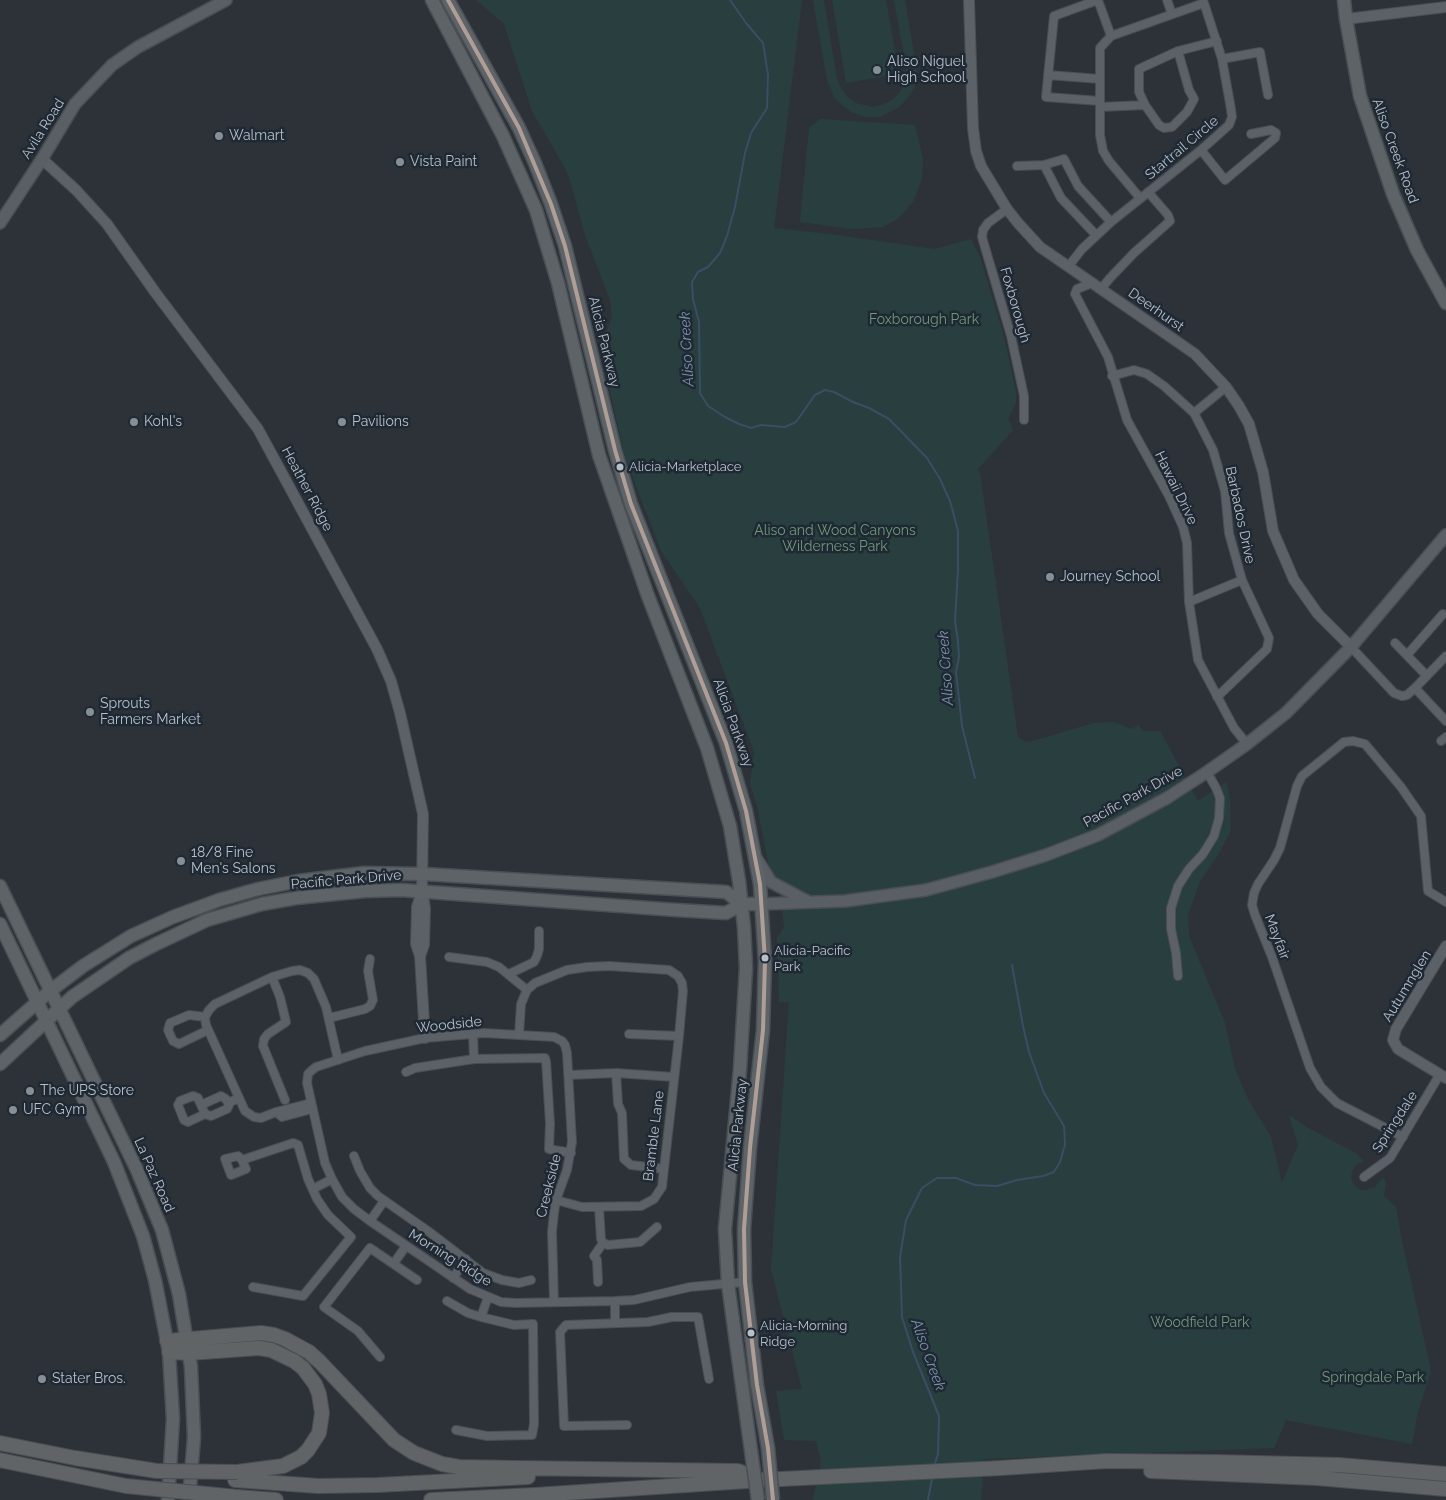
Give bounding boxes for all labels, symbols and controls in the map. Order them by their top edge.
place label: Aliso Niguel High School [887,54,966,86]
marker: Aliso Niguel High School [871,64,883,76]
street label: Avila Road [18,96,68,162]
street label: Aliso Creek Road [1368,96,1422,206]
street label: Startrail Circle [1142,113,1222,183]
place label: Walmart [229,128,284,144]
marker: Walmart [213,130,225,142]
place label: Vista Paint [410,154,477,170]
marker: Vista Paint [394,156,406,168]
street label: Foxborough [996,265,1034,345]
street label: Deerhurst [1125,285,1187,335]
street label: Alicia Parkway [585,295,623,389]
water label: Aliso Creek [676,311,698,387]
park label: Foxborough Park [869,312,979,328]
place label: Kohl's [144,414,182,430]
place label: Pavilions [352,414,409,430]
marker: Kohl's [128,416,140,428]
marker: Pavilions [336,416,348,428]
street label: Heather Ridge [278,444,336,534]
street label: Hawaii Drive [1151,449,1201,527]
place label: Alicia-Marketplace [629,459,741,475]
marker: Alicia-Marketplace [615,462,625,472]
street label: Barbados Drive [1222,465,1258,565]
park label: Aliso and Wood Canyons Wilderness Park [754,523,916,556]
place label: Journey School [1060,569,1160,585]
marker: Journey School [1044,571,1056,583]
water label: Aliso Creek [934,630,958,706]
street label: Alicia Parkway [709,676,757,770]
place label: Sprouts Farmers Market [100,696,201,729]
marker: Sprouts Farmers Market [84,706,96,718]
street label: Pacific Park Drive [1080,763,1186,831]
place label: 18/8 Fine Men's Salons [191,845,276,878]
marker: 18/8 Fine Men's Salons [175,855,187,867]
street label: Pacific Park Drive [290,867,402,893]
street label: Mayfair [1261,912,1293,962]
place label: Alicia-Pacific Park [774,943,850,974]
street label: Autumnglen [1379,947,1435,1025]
marker: Alicia-Pacific Park [760,953,770,963]
street label: Woodside [415,1013,483,1037]
street label: Alicia Parkway [725,1078,751,1172]
place label: The UPS Store [40,1083,134,1099]
marker: The UPS Store [24,1085,36,1097]
street label: Springdale [1369,1088,1421,1156]
street label: Bramble Lane [640,1090,668,1182]
place label: UFC Gym [23,1102,85,1118]
marker: UFC Gym [7,1104,19,1116]
street label: La Paz Road [130,1135,178,1215]
street label: Creekside [533,1152,565,1220]
street label: Morning Ridge [405,1226,495,1290]
park label: Woodfield Park [1150,1315,1250,1331]
water label: Aliso Creek [907,1317,949,1393]
place label: Alicia-Morning Ridge [760,1318,847,1349]
marker: Alicia-Morning Ridge [746,1328,756,1338]
park label: Springdale Park [1322,1370,1424,1386]
place label: Stater Bros. [52,1371,126,1387]
marker: Stater Bros. [36,1373,48,1385]

